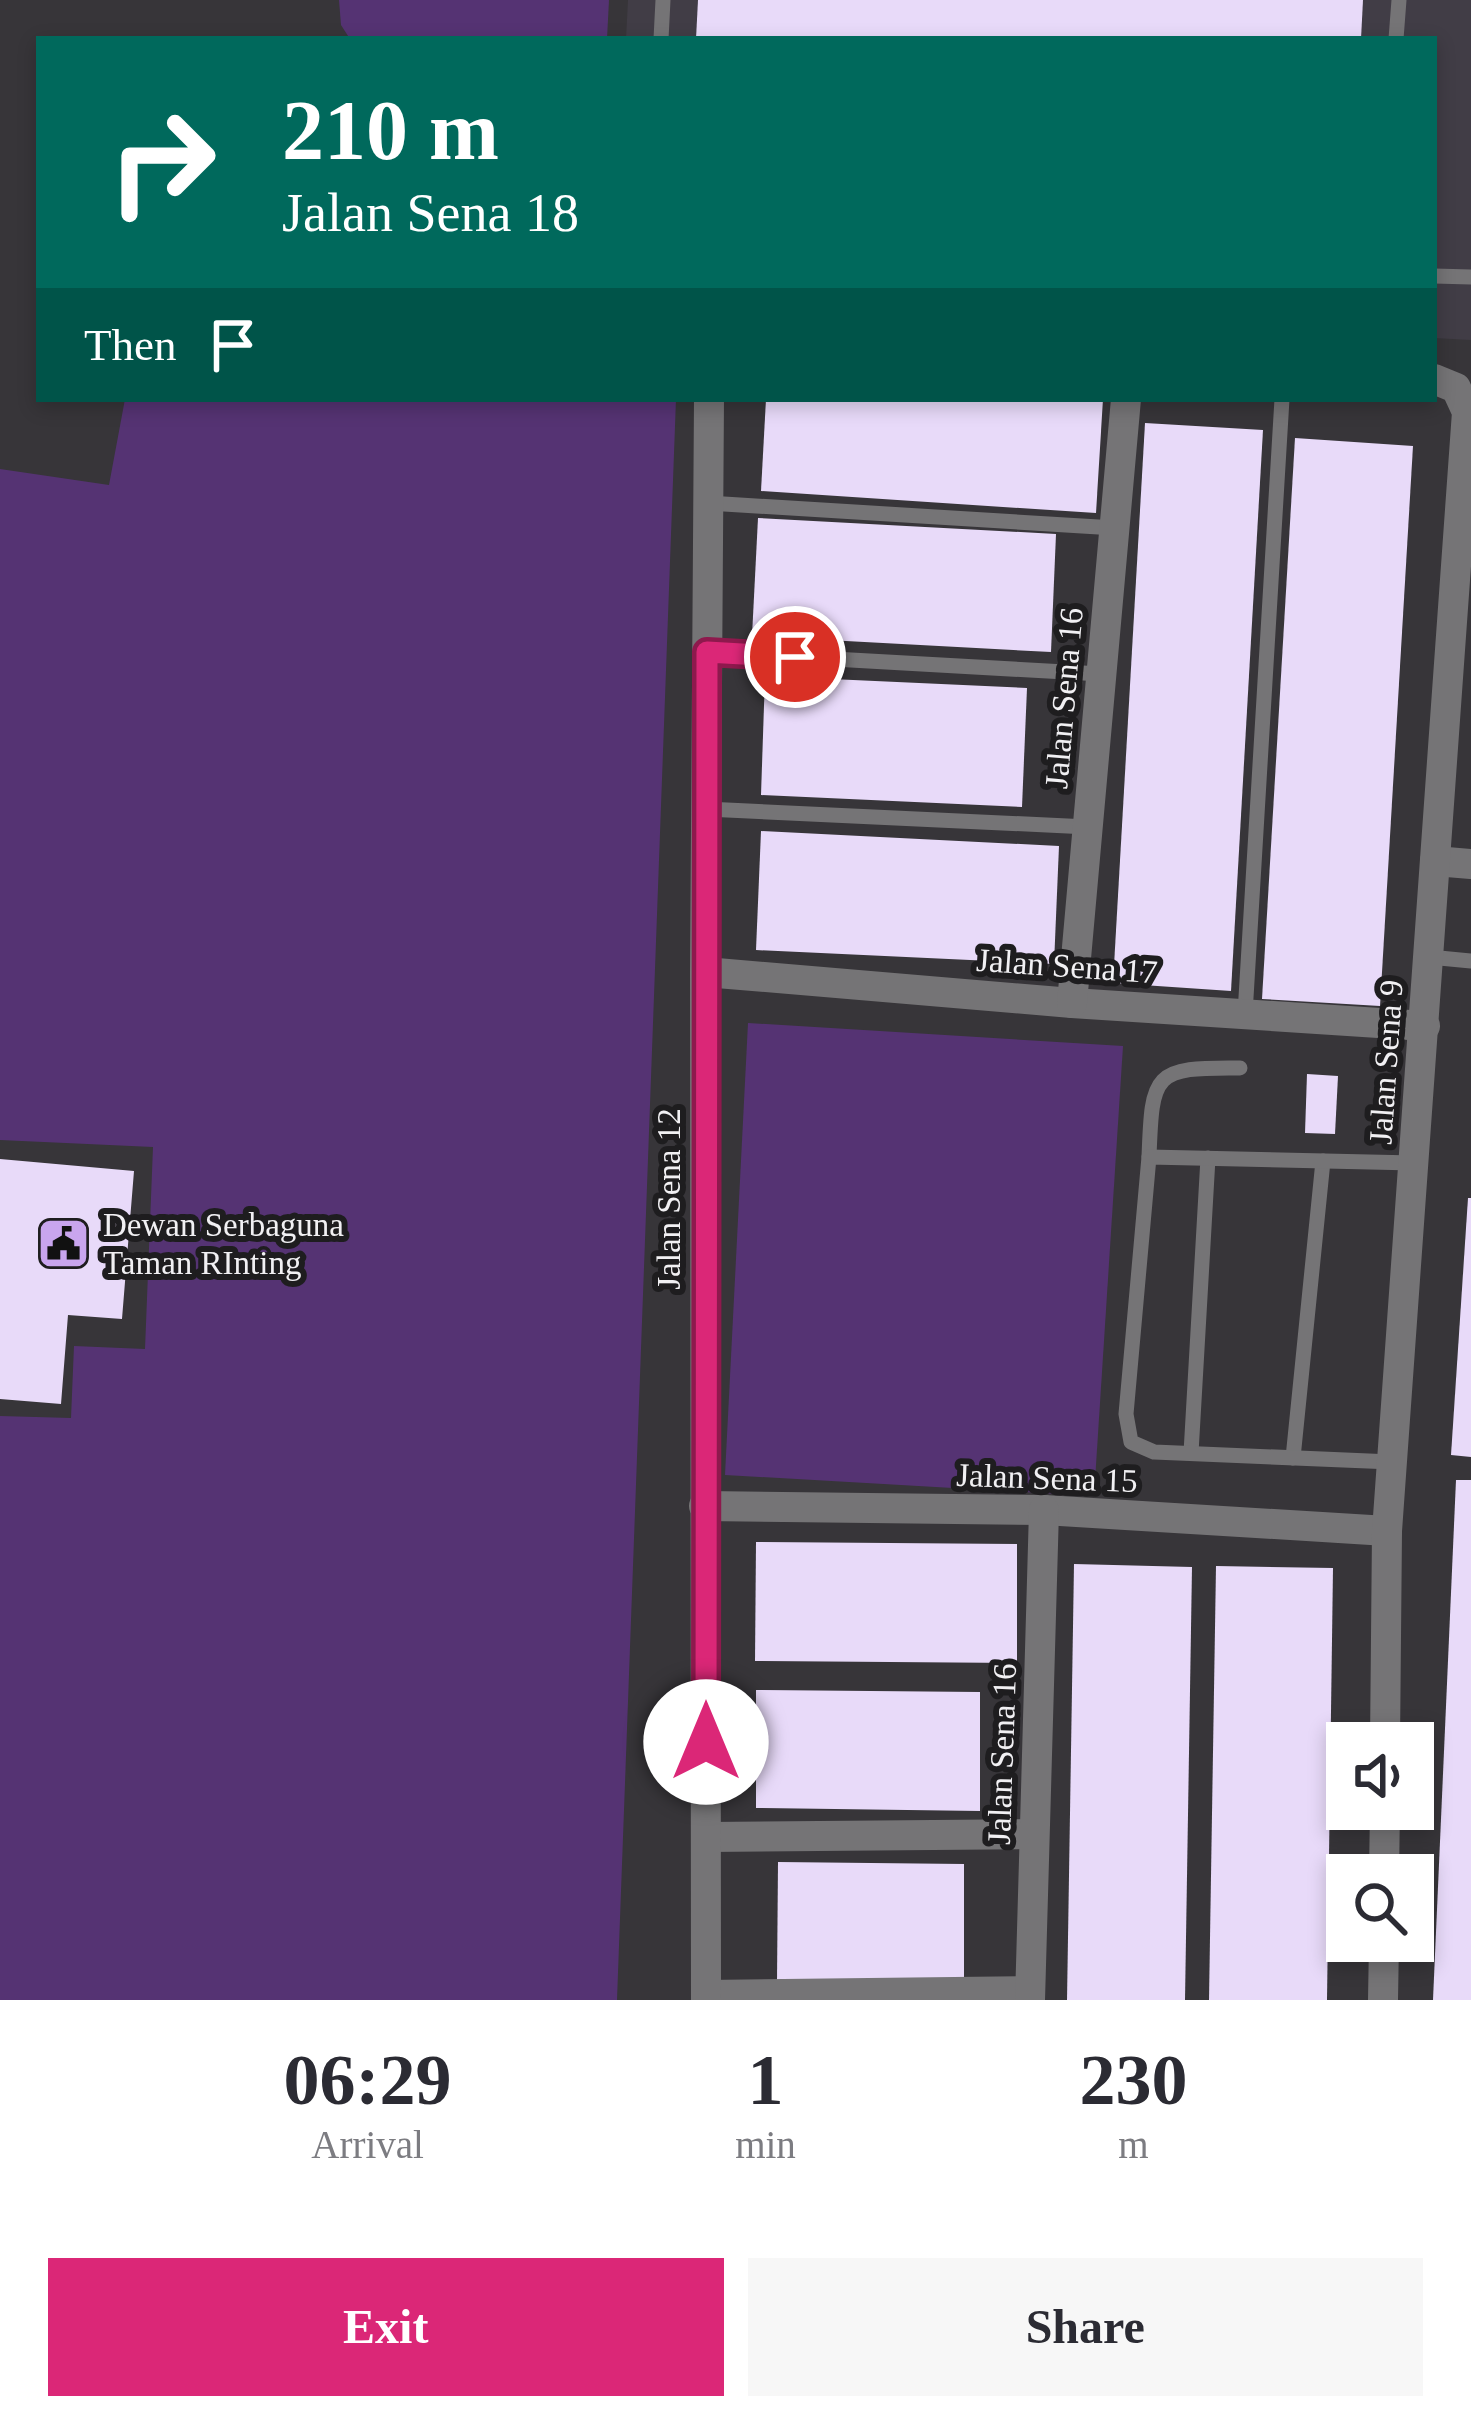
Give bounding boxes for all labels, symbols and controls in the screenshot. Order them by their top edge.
icon: right [84,84,240,240]
text: 210 m [282,84,499,177]
text: Jalan Sena 18 [282,183,579,243]
icon: arrive [200,312,266,378]
text: Then [84,320,176,370]
pin [744,606,846,708]
street label: Jalan Sena 16 [1038,606,1090,790]
icon: arrive [762,624,828,690]
street label: Jalan Sena 17 [975,942,1159,990]
street label: Jalan Sena 9 [1362,979,1410,1146]
street label: Jalan Sena 12 [651,1108,687,1290]
place label: Dewan Serbaguna Taman RInting [103,1207,344,1281]
public building icon: Dewan Serbaguna Taman RInting [36,1215,92,1271]
street label: Jalan Sena 15 [956,1457,1138,1499]
street label: Jalan Sena 16 [981,1663,1023,1845]
position arrow [643,1679,769,1805]
map controls [1326,1722,1434,1962]
button: sound [1326,1722,1434,1830]
button: search [1326,1854,1434,1962]
text: 06:29 [284,2040,452,2120]
text: 1 [747,2040,783,2120]
text: 230 [1079,2040,1187,2120]
text: Arrival [311,2123,424,2166]
text: min [735,2123,796,2166]
text: m [1118,2123,1149,2166]
button: Exit [48,2258,724,2396]
button: Share [748,2258,1423,2396]

